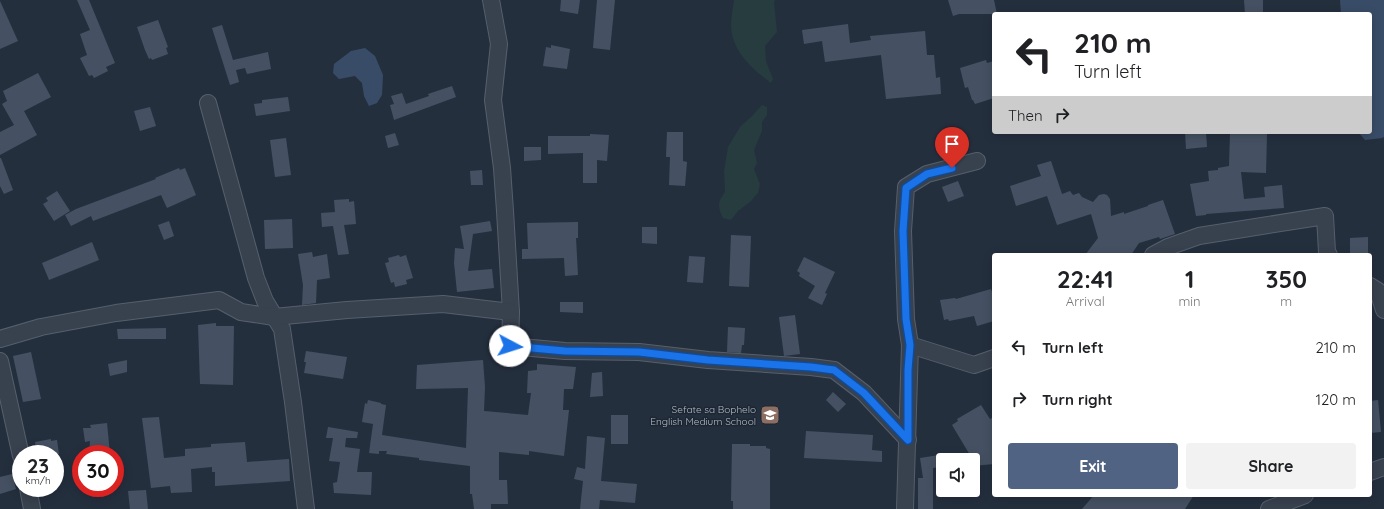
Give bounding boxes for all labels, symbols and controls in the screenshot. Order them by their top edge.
text: 210 m [1074,25,1152,60]
icon: left [1008,28,1060,80]
text: Turn left [1074,60,1142,83]
icon: right [1051,104,1073,126]
text: Then [1008,106,1043,125]
pin [935,127,969,168]
icon: arrive [941,133,963,155]
text: 22:41 [1057,264,1114,294]
text: 1 [1185,264,1194,294]
text: 350 [1266,264,1307,294]
text: Arrival [1066,293,1105,309]
text: min [1178,293,1201,309]
text: m [1280,293,1292,309]
position arrow [489,325,531,367]
icon: left [1008,336,1030,358]
text: Turn left [1042,338,1104,357]
text: 210 m [1315,338,1356,357]
icon: right [1008,388,1030,410]
text: Turn right [1042,390,1113,409]
text: 120 m [1315,390,1356,409]
place label: Sefate sa Bophelo English Medium School [650,403,756,428]
school or university icon: Sefate sa Bophelo English Medium School [759,404,781,426]
button: Exit [1008,443,1178,489]
button: Share [1186,443,1356,489]
speed limit sign: 30 [72,445,124,497]
text: 23 [27,453,49,478]
map controls [936,453,980,497]
button: sound [936,453,980,497]
text: km/h [25,474,51,487]

